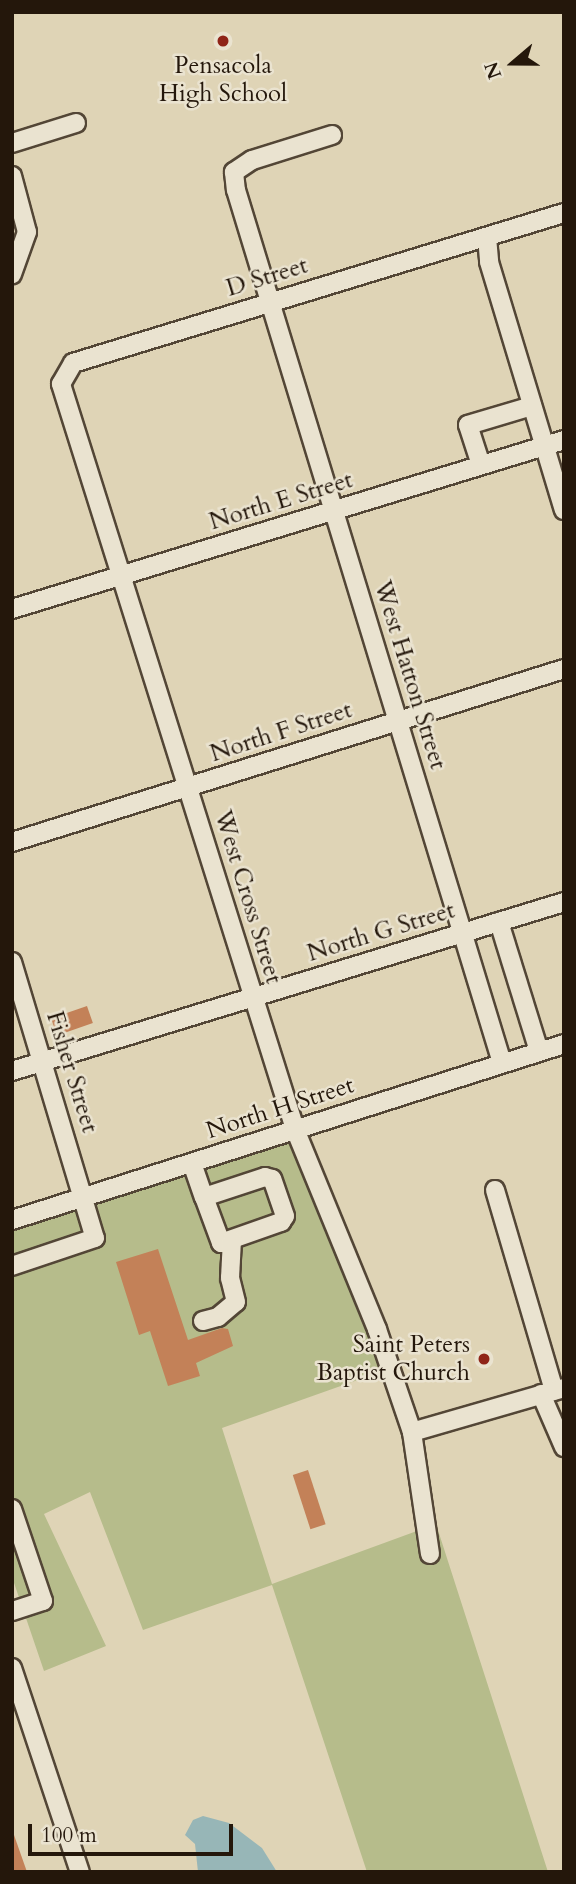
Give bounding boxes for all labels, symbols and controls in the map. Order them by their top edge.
north arrow [478,28,548,98]
marker: Pensacola High School [215,33,231,49]
place label: Pensacola High School [159,52,287,108]
text: N [478,58,508,82]
street label: D Street [223,251,311,303]
street label: North E Street [206,466,356,536]
street label: West Hatton Street [368,577,452,773]
street label: North F Street [207,696,355,768]
street label: West Cross Street [208,807,288,987]
street label: North G Street [304,896,458,968]
street label: Fisher Street [40,1008,104,1136]
street label: North H Street [202,1071,358,1145]
place label: Saint Peters Baptist Church [317,1331,470,1387]
marker: Saint Peters Baptist Church [476,1351,492,1367]
scale bar [32,1811,236,1855]
text: 100 m [41,1821,97,1850]

